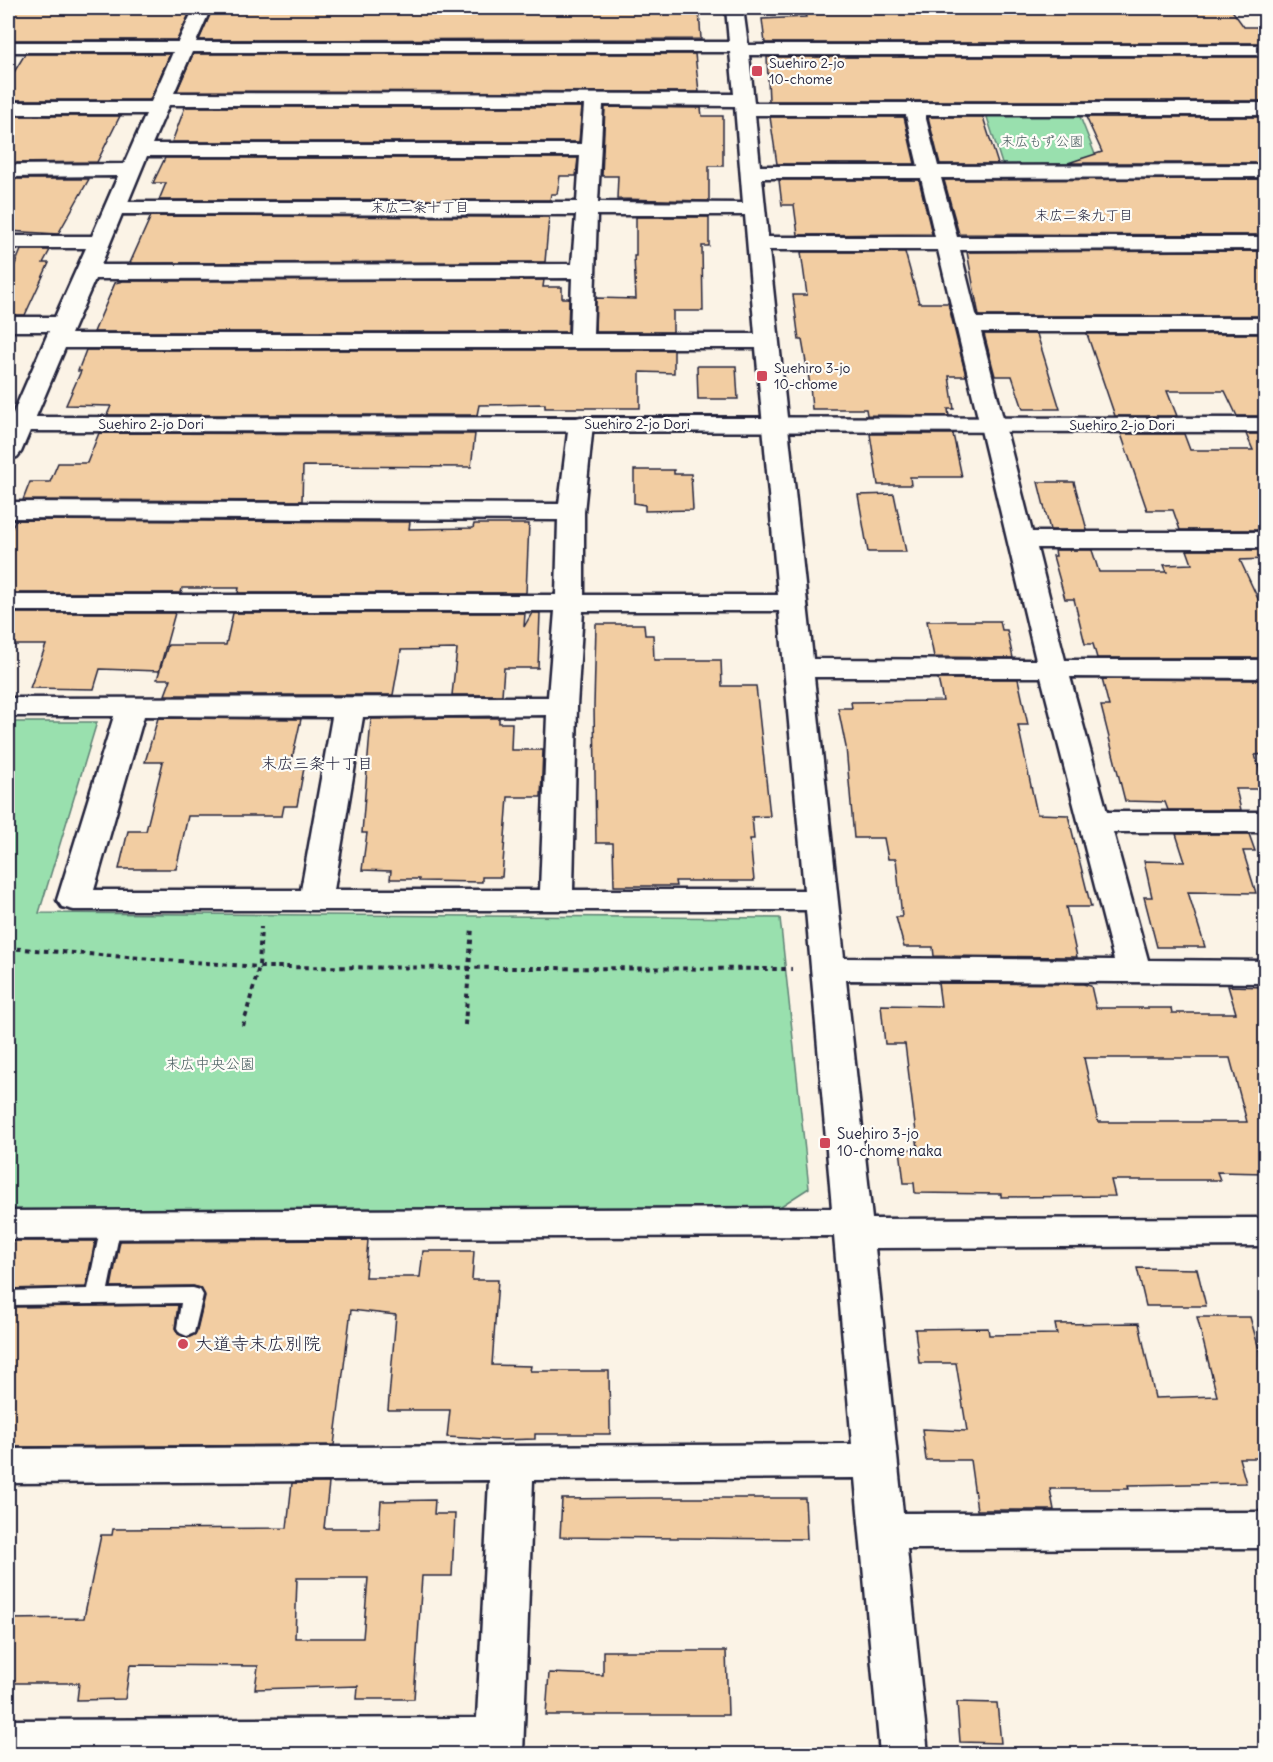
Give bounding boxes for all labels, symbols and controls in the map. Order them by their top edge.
place label: Suehiro 2-jo 10-chome [769,54,845,88]
marker: Suehiro 2-jo 10-chome [750,64,764,78]
park label: 末広もず公園 [1000,132,1084,150]
district label: 末広二条十丁目 [371,198,469,216]
district label: 末広二条九丁目 [1035,206,1133,224]
place label: Suehiro 3-jo 10-chome [774,359,851,393]
marker: Suehiro 3-jo 10-chome [755,369,769,383]
street label: Suehiro 2-jo Dori [98,415,204,433]
street label: Suehiro 2-jo Dori [584,415,690,433]
street label: Suehiro 2-jo Dori [1069,416,1175,434]
district label: 末広三条十丁目 [261,753,373,773]
park label: 末広中央公園 [165,1054,255,1073]
place label: Suehiro 3-jo 10-chome naka [837,1124,943,1160]
marker: Suehiro 3-jo 10-chome naka [818,1136,832,1150]
place label: 大道寺末広別院 [195,1332,321,1355]
marker: 大道寺末広別院 [176,1337,190,1351]

